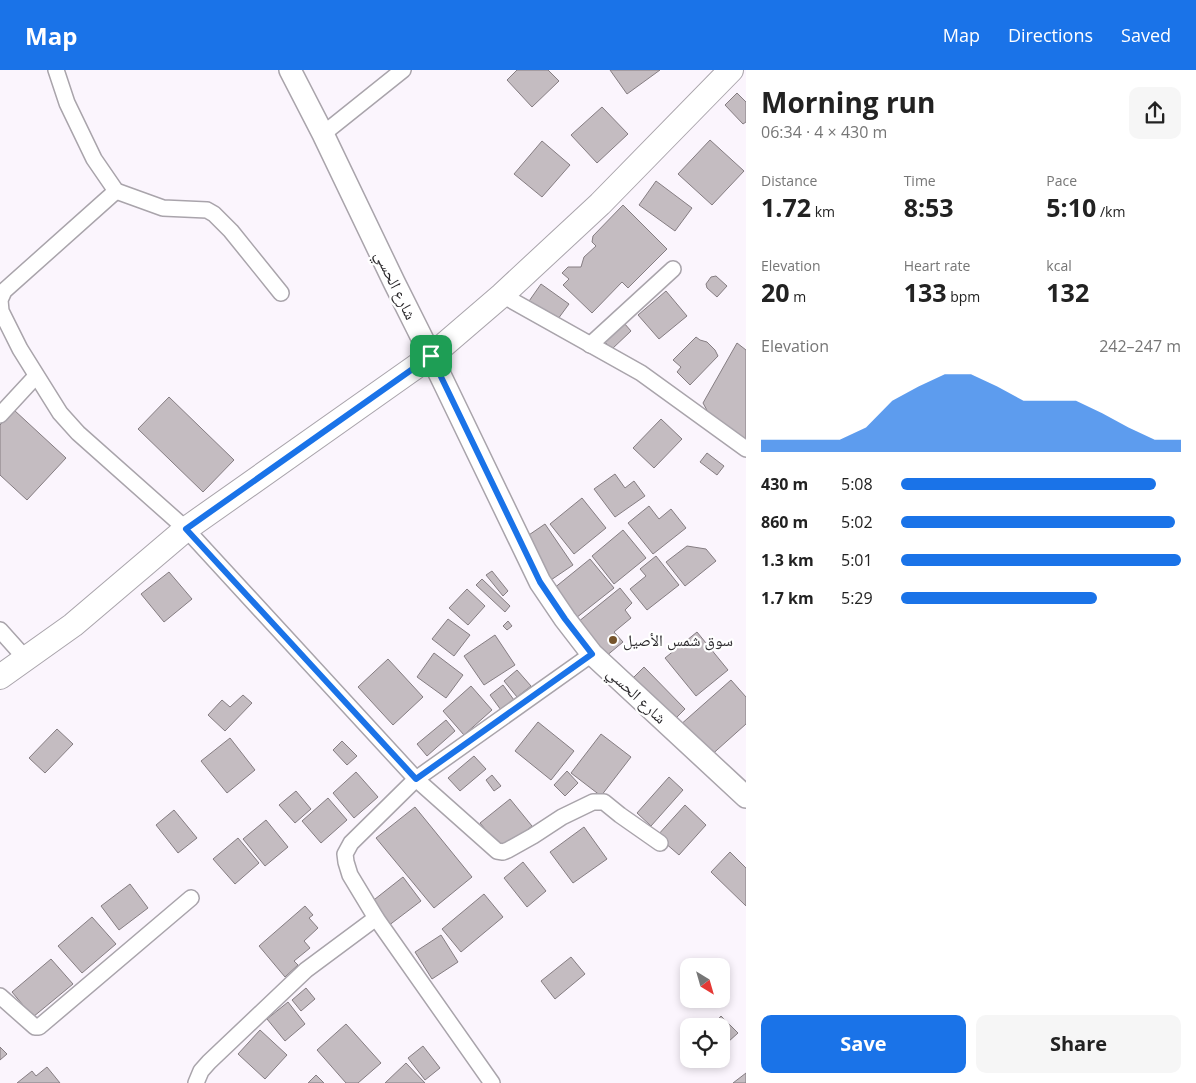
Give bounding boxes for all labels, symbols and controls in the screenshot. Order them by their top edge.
text: Map [25,19,77,52]
text: Map [943,23,980,47]
text: Directions [1008,23,1093,47]
text: Saved [1121,23,1171,47]
text: Morning run [761,83,935,121]
button: share [1129,87,1181,139]
text: 06:34 · 4 × 430 m [761,121,887,143]
text: Distance [761,171,817,190]
text: Time [904,171,936,190]
text: Pace [1046,171,1077,190]
text: 1.72 [761,190,811,224]
text: 8:53 [904,190,954,224]
text: 5:10 [1046,190,1096,224]
text: km [811,202,835,221]
text: /km [1096,202,1125,221]
street label: شارع الحسي [368,247,422,324]
text: Elevation [761,256,820,275]
text: Heart rate [904,256,970,275]
text: kcal [1046,256,1072,275]
text: 20 [761,275,790,309]
text: 133 [904,275,947,309]
text: 132 [1046,275,1089,309]
text: m [790,287,806,306]
text: bpm [947,287,980,306]
pin [410,335,452,377]
text: Elevation [761,335,829,357]
text: 242–247 m [1099,335,1181,357]
icon: arrive [417,342,445,370]
text: 430 m [761,473,808,495]
text: 5:08 [841,473,873,495]
text: 860 m [761,511,808,533]
text: 5:02 [841,511,873,533]
text: 1.3 km [761,549,814,571]
text: 5:01 [841,549,873,571]
text: 1.7 km [761,587,814,609]
text: 5:29 [841,587,873,609]
place label: سوق شمس الأصيل [623,629,733,651]
marker: سوق شمس الأصيل [607,634,619,646]
street label: شارع الحسي [601,662,672,730]
north arrow [680,958,730,1008]
map controls [680,958,730,1068]
button: Save [761,1015,966,1073]
button: Share [976,1015,1181,1073]
button: locate [680,1018,730,1068]

